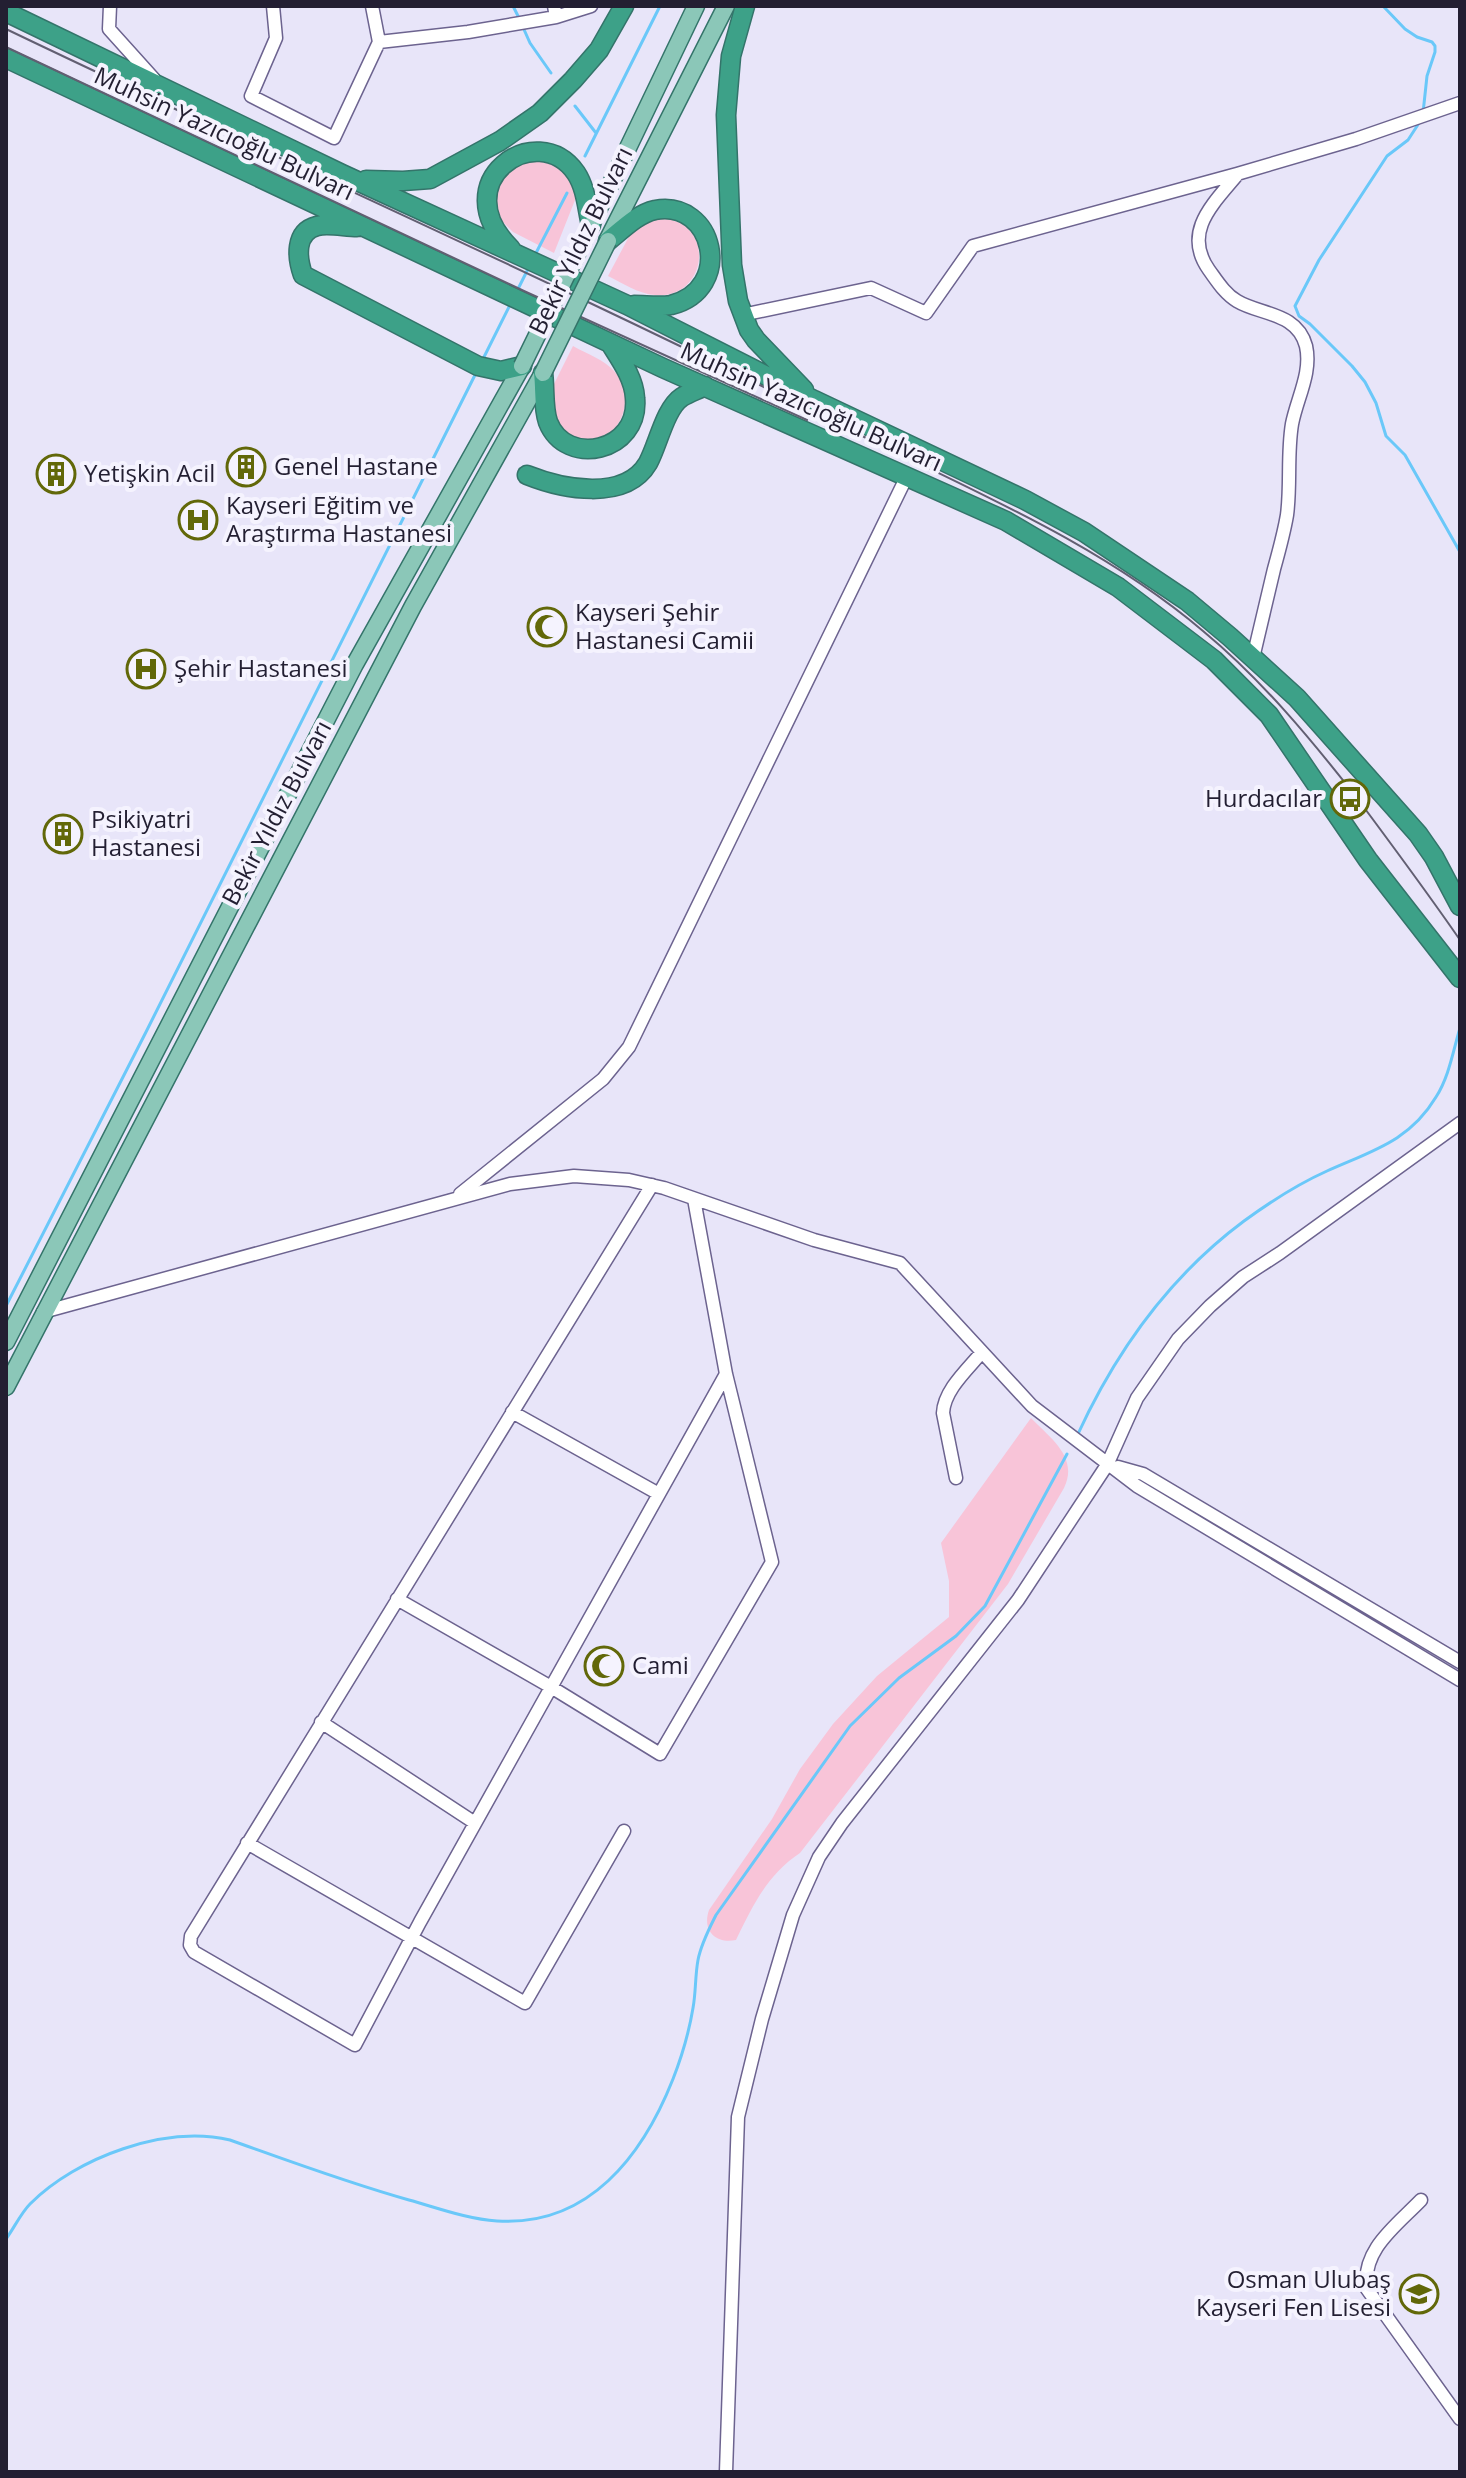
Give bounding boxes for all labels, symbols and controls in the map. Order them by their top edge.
street label: Muhsin Yazıcıoğlu Bulvarı [89,58,360,207]
street label: Bekir Yıldız Bulvarı [520,141,639,340]
street label: Muhsin Yazıcıoğlu Bulvarı [676,333,948,478]
building icon: Genel Hastane [225,446,267,488]
place label: Genel Hastane [274,449,438,482]
building icon: Yetişkin Acil [35,453,77,495]
place label: Yetişkin Acil [84,456,215,489]
place label: Kayseri Eğitim ve Araştırma Hastanesi [226,488,452,549]
hospital icon: Kayseri Eğitim ve Araştırma Hastanesi [177,499,219,541]
place label: Kayseri Şehir Hastanesi Camii [575,595,754,656]
mosque icon: Kayseri Şehir Hastanesi Camii [526,606,568,648]
hospital icon: Şehir Hastanesi [125,648,167,690]
place label: Şehir Hastanesi [174,651,348,684]
street label: Bekir Yıldız Bulvarı [213,714,338,911]
bus stop icon: Hurdacılar [1329,778,1371,820]
place label: Hurdacılar [1205,781,1322,814]
place label: Psikiyatri Hastanesi [91,802,201,863]
building icon: Psikiyatri Hastanesi [42,813,84,855]
mosque icon: Cami [583,1645,625,1687]
place label: Cami [632,1648,689,1681]
place label: Osman Ulubaş Kayseri Fen Lisesi [1196,2262,1391,2323]
school or university icon: Osman Ulubaş Kayseri Fen Lisesi [1398,2273,1440,2315]

